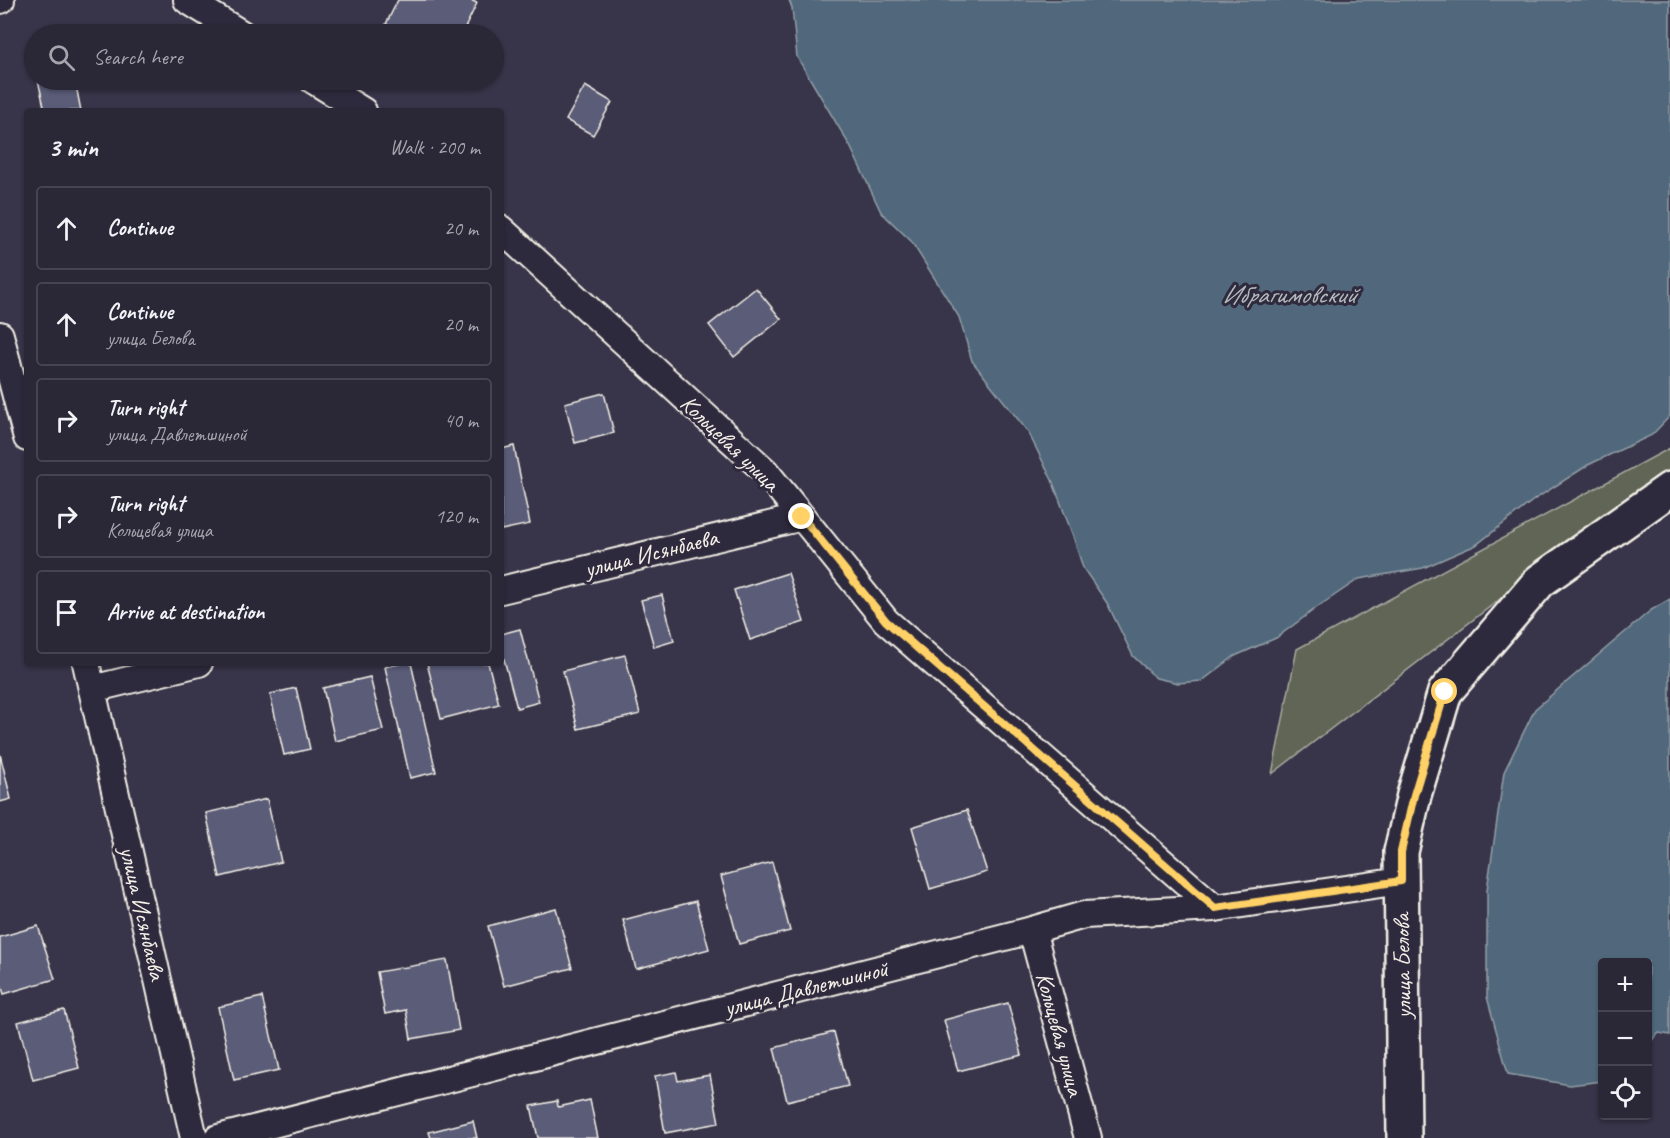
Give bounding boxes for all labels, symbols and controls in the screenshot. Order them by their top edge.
search box [24,24,504,90]
icon: search [45,41,78,74]
text: Search here [93,43,183,71]
text: 3 min [48,131,98,164]
text: Walk · 200 m [390,135,480,160]
icon: ahead [50,212,83,245]
text: Continue [107,214,173,242]
text: 20 m [444,216,478,241]
water label: Ибрагимовский [1222,278,1361,311]
text: Continue [107,298,173,326]
icon: ahead [50,308,83,341]
text: 20 m [444,312,478,337]
text: улица Белова [107,326,195,351]
street label: Кольцевая улица [674,388,787,499]
text: Turn right [107,394,184,422]
icon: right [50,404,83,437]
text: 40 m [444,408,478,433]
text: улица Давлетшиной [107,422,247,447]
text: Turn right [107,490,184,518]
icon: right [50,500,83,533]
route end [788,503,814,529]
text: 120 m [435,504,478,529]
text: Кольцевая улица [107,518,213,543]
street label: улица Исянбаева [579,522,722,585]
icon: arrive [50,596,83,629]
text: Arrive at destination [107,598,264,626]
route start [1431,678,1457,704]
street label: улица Исянбаева [113,841,173,984]
street label: улица Белова [1386,911,1418,1021]
street label: улица Давлетшиной [719,953,893,1023]
map controls [1598,958,1652,1120]
button: + [1598,958,1652,1012]
street label: Кольцевая улица [1029,969,1091,1101]
button: − [1598,1012,1652,1066]
button: locate [1598,1066,1652,1120]

